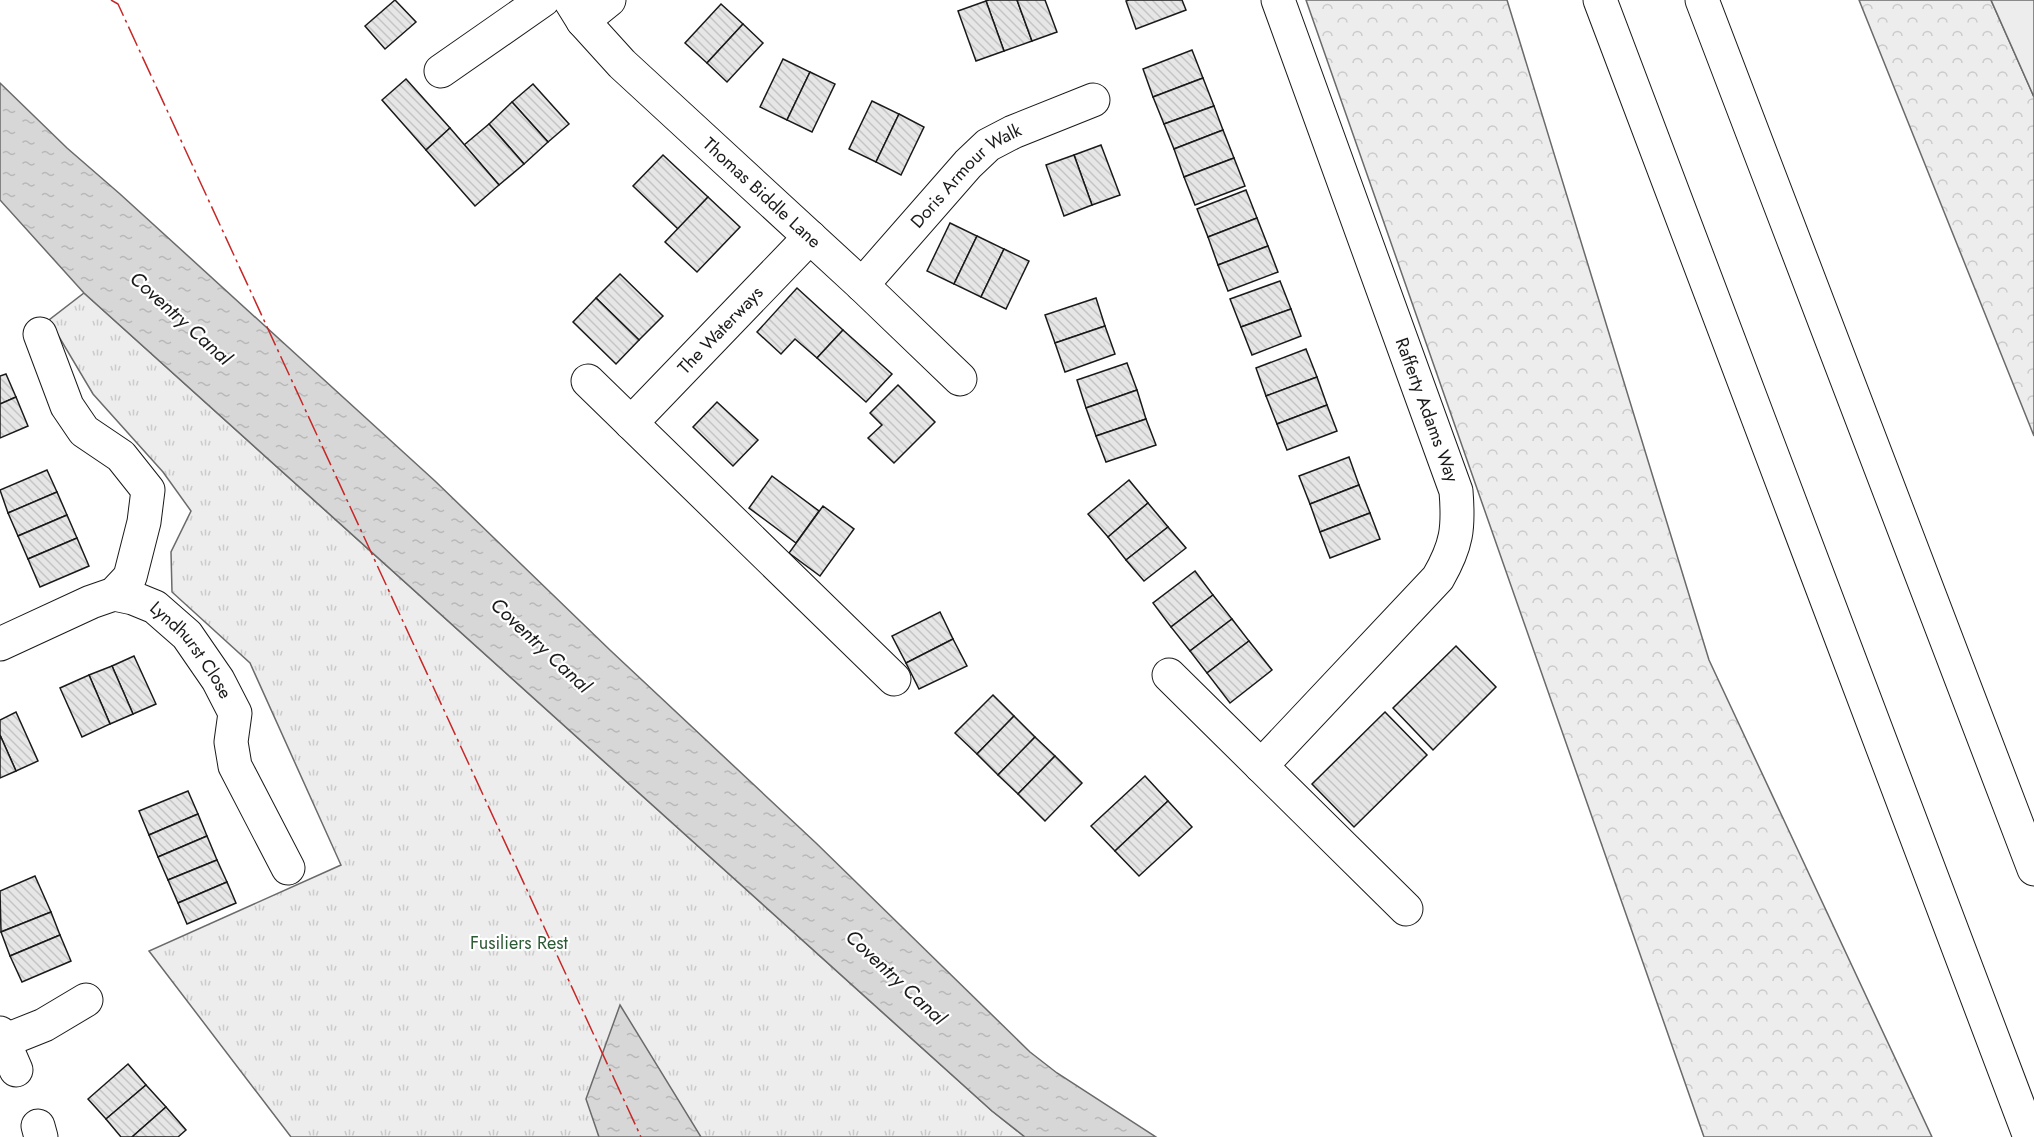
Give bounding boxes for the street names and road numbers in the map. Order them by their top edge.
street label: Doris Armour Walk [904,117,1025,234]
street label: Thomas Biddle Lane [697,132,827,254]
street label: The Waterways [672,280,769,380]
street label: Rafferty Adams Way [1389,334,1465,486]
street label: Lyndhurst Close [144,595,239,703]

